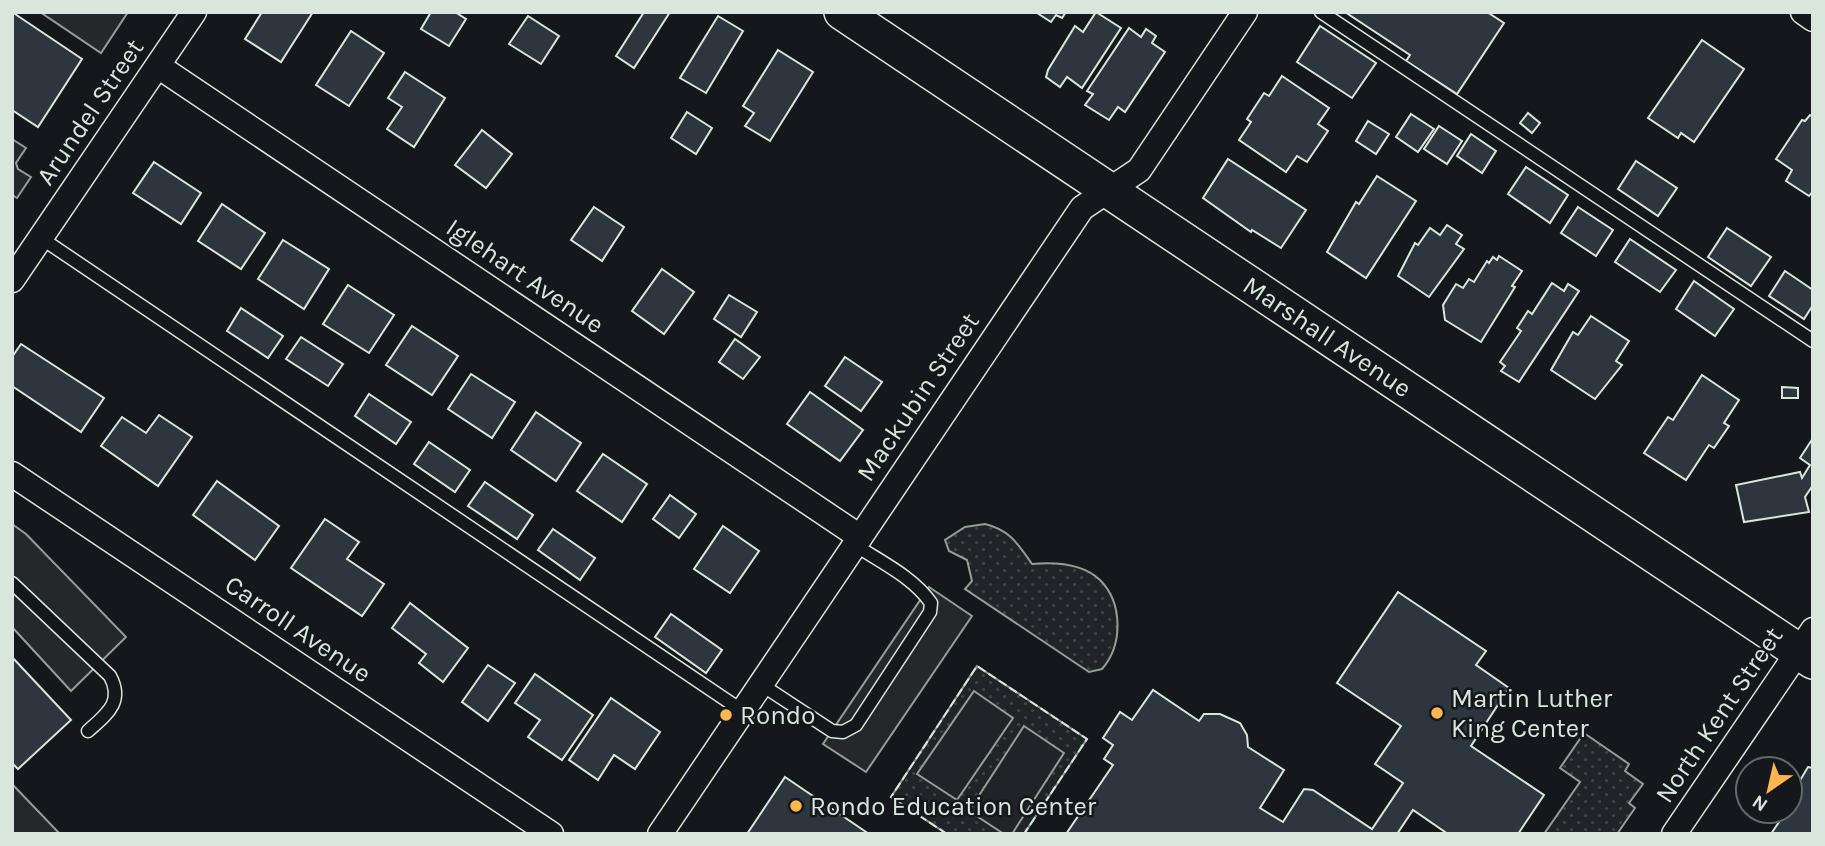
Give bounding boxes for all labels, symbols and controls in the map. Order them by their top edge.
street label: Arundel Street [30,33,150,191]
street label: Iglehart Avenue [440,212,610,340]
street label: Marshall Avenue [1238,269,1418,404]
street label: Mackubin Street [850,307,986,487]
street label: Carroll Avenue [219,569,377,689]
street label: North Kent Street [1649,621,1789,809]
place label: Martin Luther King Center [1451,683,1613,744]
place label: Rondo [740,700,815,731]
marker: Martin Luther King Center [1429,705,1445,721]
marker: Rondo [718,707,734,723]
north arrow [1734,755,1804,825]
place label: Rondo Education Center [810,791,1097,822]
marker: Rondo Education Center [788,798,804,814]

